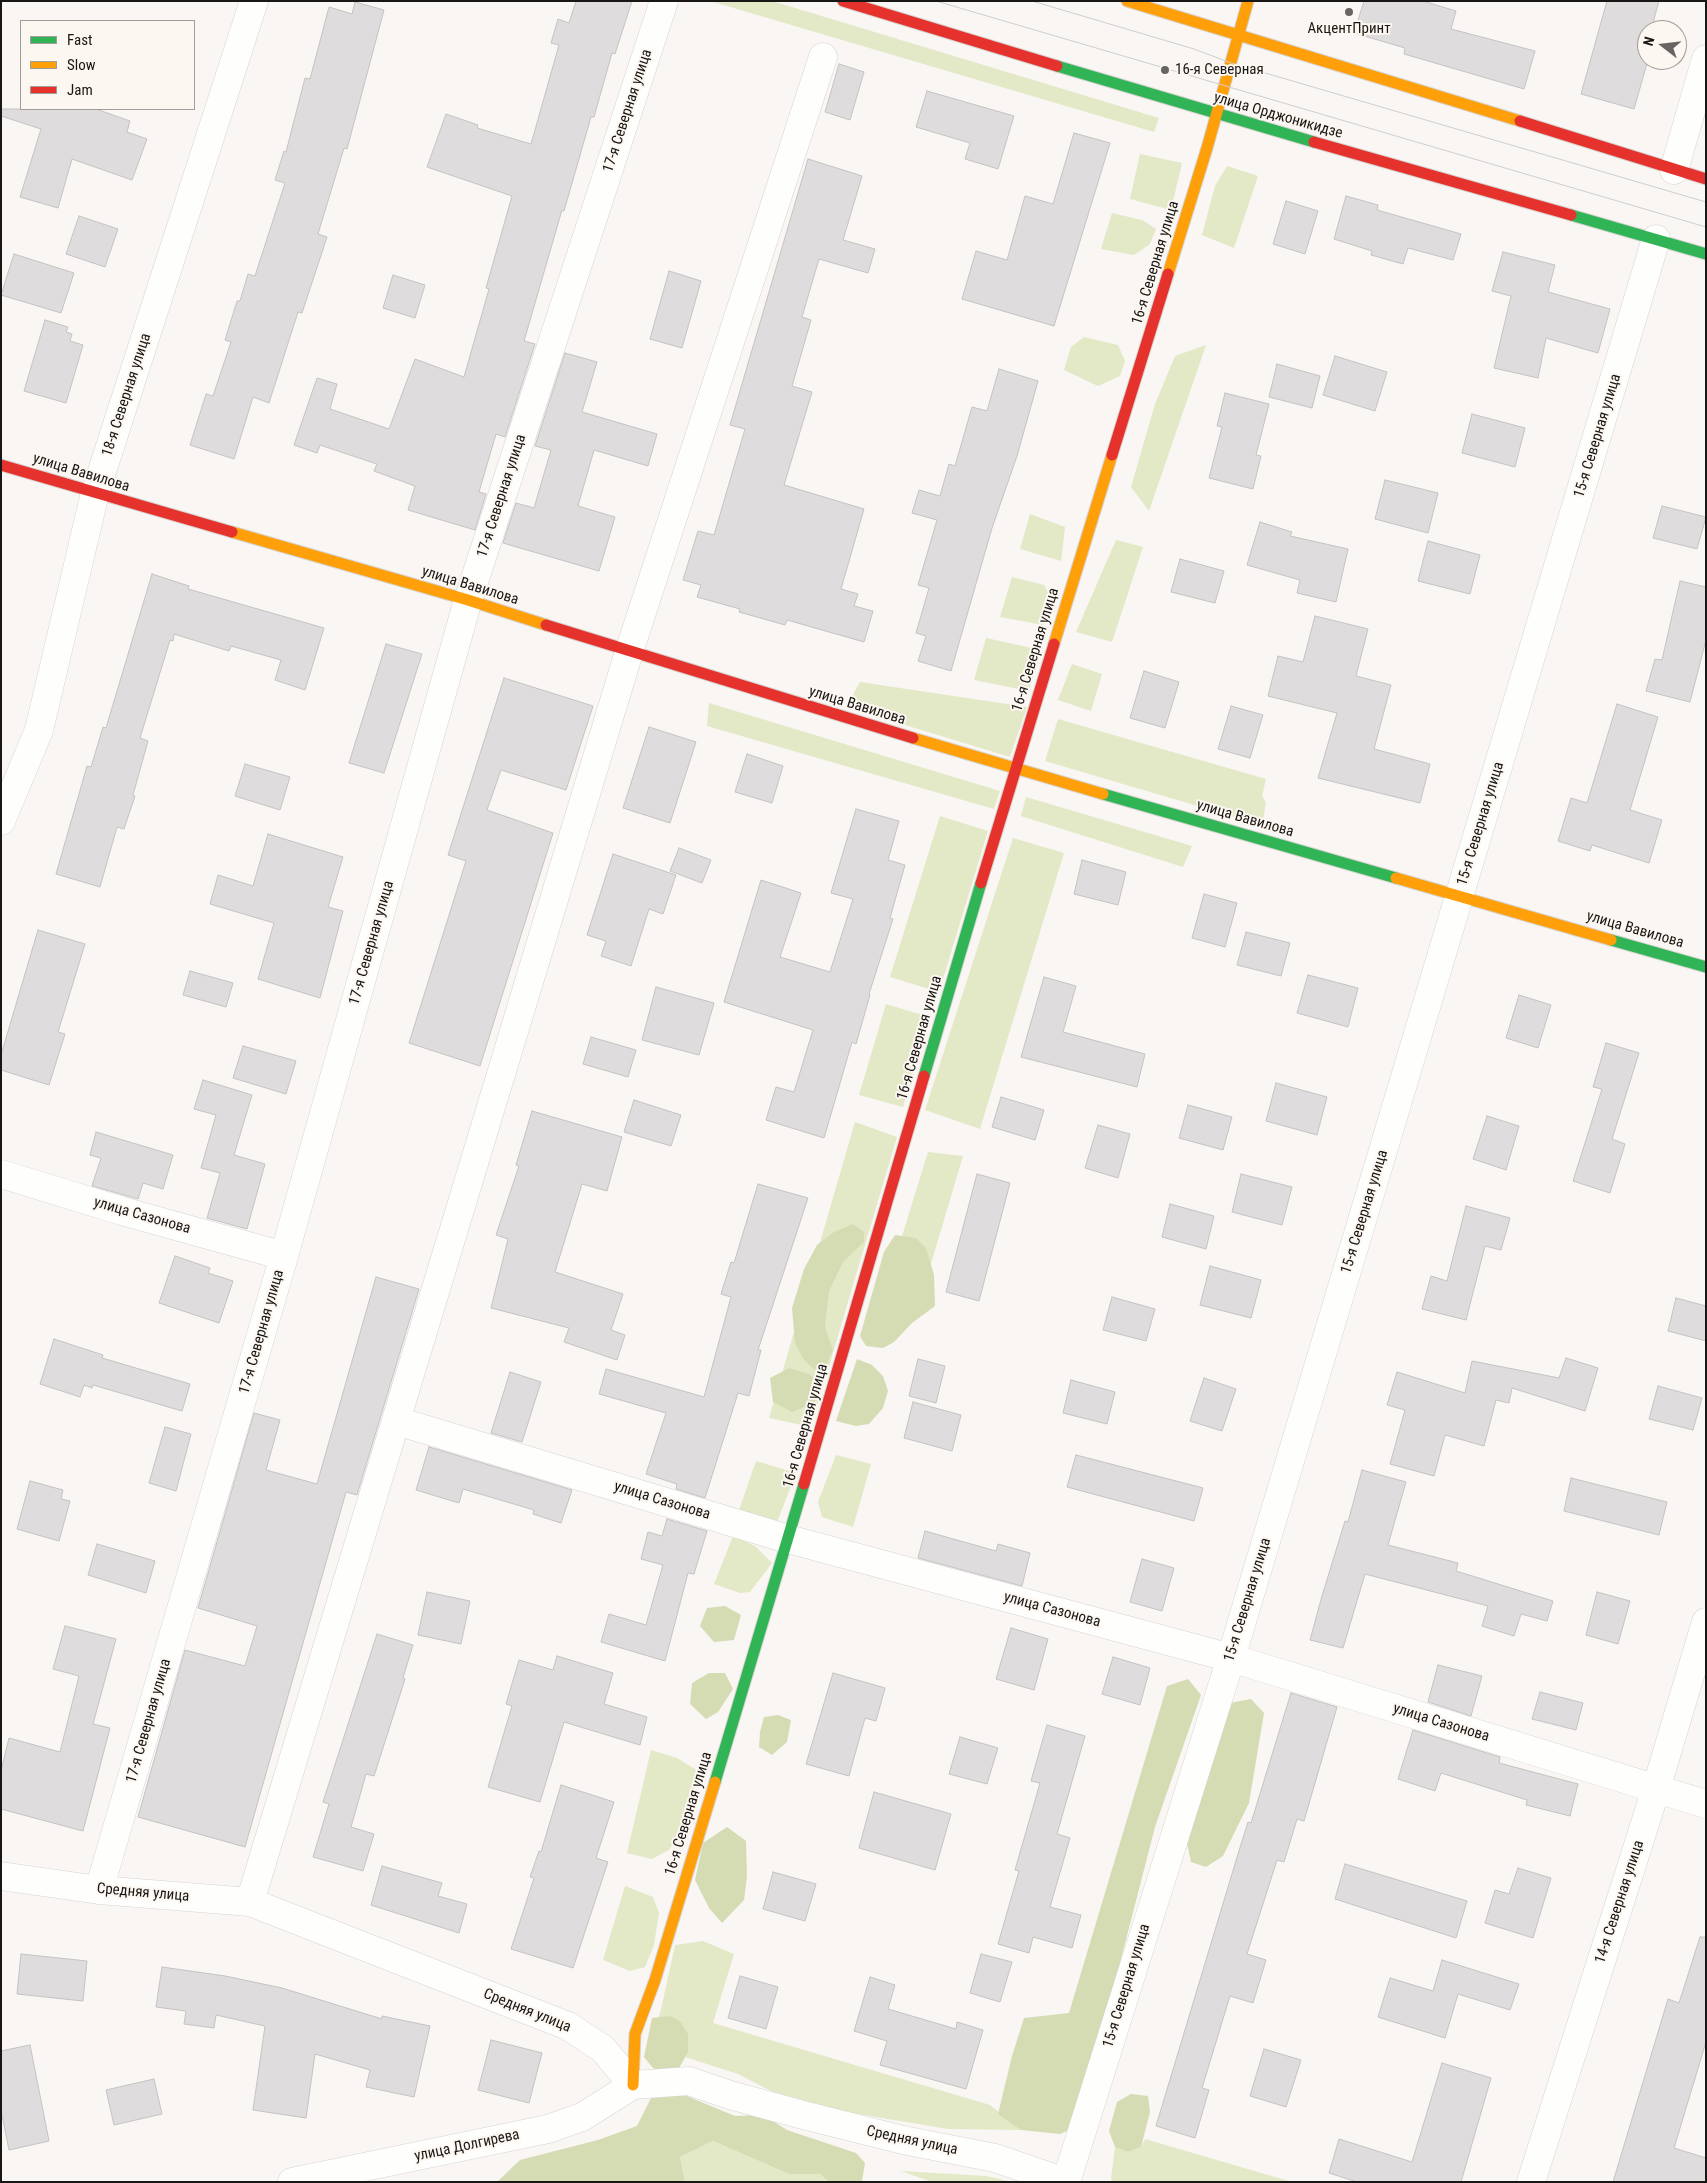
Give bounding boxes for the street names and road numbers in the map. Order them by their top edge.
street label: 17-я Северная улица [600,47,656,175]
street label: улица Орджоникидзе [1211,89,1345,143]
street label: 16-я Северная улица [1129,199,1183,327]
street label: 18-я Северная улица [99,331,155,459]
street label: 15-я Северная улица [1571,372,1625,500]
street label: 17-я Северная улица [474,432,530,560]
street label: улица Вавилова [30,450,132,496]
street label: улица Вавилова [419,563,521,609]
street label: 16-я Северная улица [1009,586,1063,714]
street label: улица Вавилова [806,683,908,729]
street label: 15-я Северная улица [1454,760,1508,888]
street label: улица Вавилова [1194,797,1296,841]
street label: 17-я Северная улица [346,879,398,1007]
street label: улица Вавилова [1584,908,1686,952]
street label: 16-я Северная улица [894,974,946,1102]
street label: 15-я Северная улица [1338,1148,1392,1276]
street label: улица Сазонова [92,1194,192,1238]
street label: 17-я Северная улица [236,1268,288,1396]
street label: 16-я Северная улица [780,1362,832,1490]
street label: улица Сазонова [612,1478,712,1524]
street label: 15-я Северная улица [1221,1536,1275,1664]
street label: улица Сазонова [1002,1588,1102,1632]
street label: 17-я Северная улица [123,1657,175,1785]
street label: улица Сазонова [1391,1700,1491,1746]
street label: 16-я Северная улица [662,1750,716,1878]
street label: 14-я Северная улица [1592,1838,1648,1966]
street label: Средняя улица [96,1880,190,1906]
street label: 15-я Северная улица [1100,1922,1154,2050]
street label: Средняя улица [481,1985,573,2037]
street label: Средняя улица [865,2123,959,2159]
street label: улица Долгирева [413,2126,521,2166]

